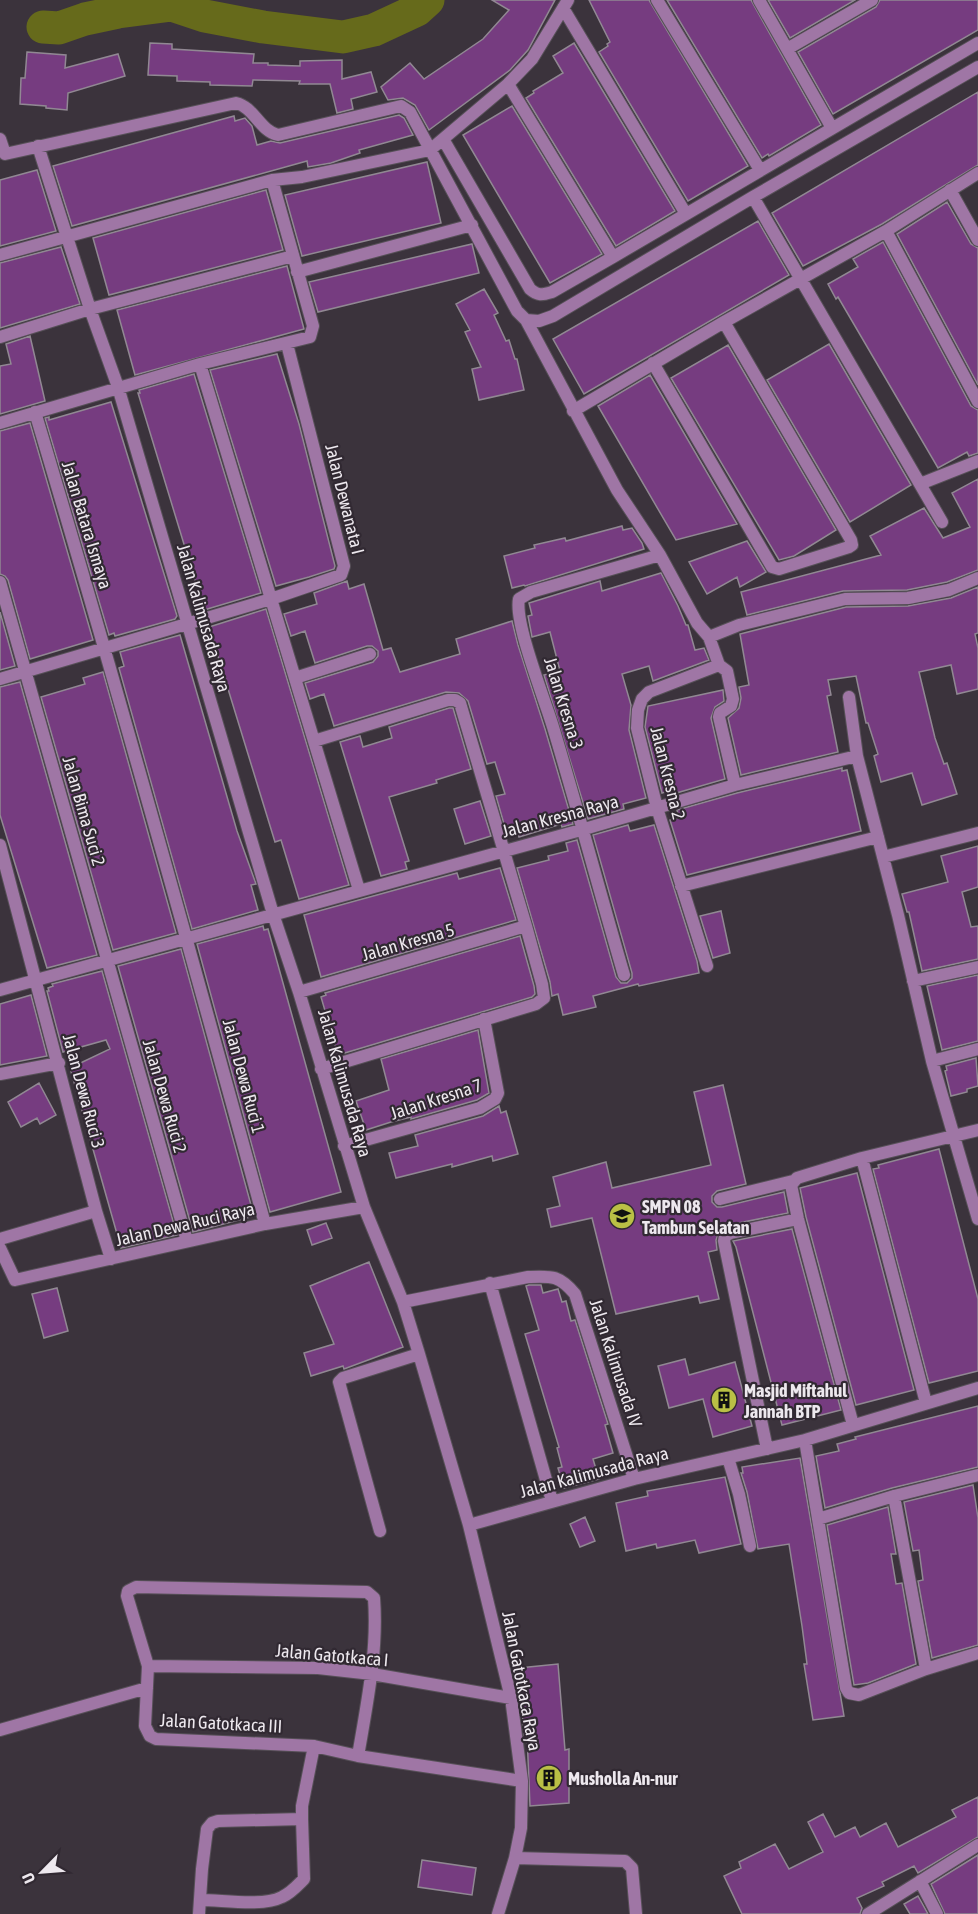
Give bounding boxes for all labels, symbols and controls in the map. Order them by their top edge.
street label: Jalan Dewanata I [321,442,369,556]
street label: Jalan Batara Ismaya [58,459,116,591]
street label: Jalan Kalimusada Raya [173,542,235,694]
street label: Jalan Kresna 3 [540,654,588,752]
street label: Jalan Kresna 2 [646,724,690,822]
street label: Jalan Bima Suci 2 [58,754,110,868]
street label: Jalan Kresna Raya [499,790,621,842]
street label: Jalan Kresna 5 [359,919,457,965]
street label: Jalan Kalimusada Raya [314,1007,376,1159]
street label: Jalan Dewa Ruci 1 [219,1017,269,1135]
street label: Jalan Dewa Ruci 3 [59,1032,109,1150]
street label: Jalan Dewa Ruci 2 [139,1037,191,1155]
street label: Jalan Kresna 7 [388,1074,484,1124]
place label: SMPN 08 Tambun Selatan [642,1196,750,1238]
street label: Jalan Dewa Ruci Raya [114,1198,256,1250]
school or university icon: SMPN 08 Tambun Selatan [607,1201,637,1231]
street label: Jalan Kalimusada IV [585,1296,647,1430]
place label: Masjid Miftahul Jannah BTP [743,1380,847,1422]
building icon: Masjid Miftahul Jannah BTP [709,1385,739,1415]
street label: Jalan Kalimusada Raya [517,1442,671,1502]
street label: Jalan Gatotkaca Raya [498,1609,546,1753]
street label: Jalan Gatotkaca I [275,1640,389,1670]
street label: Jalan Gatotkaca III [159,1709,283,1737]
building icon: Musholla An-nur [534,1763,564,1793]
place label: Musholla An-nur [568,1768,678,1789]
north arrow [12,1842,72,1902]
text: U [18,1870,39,1886]

